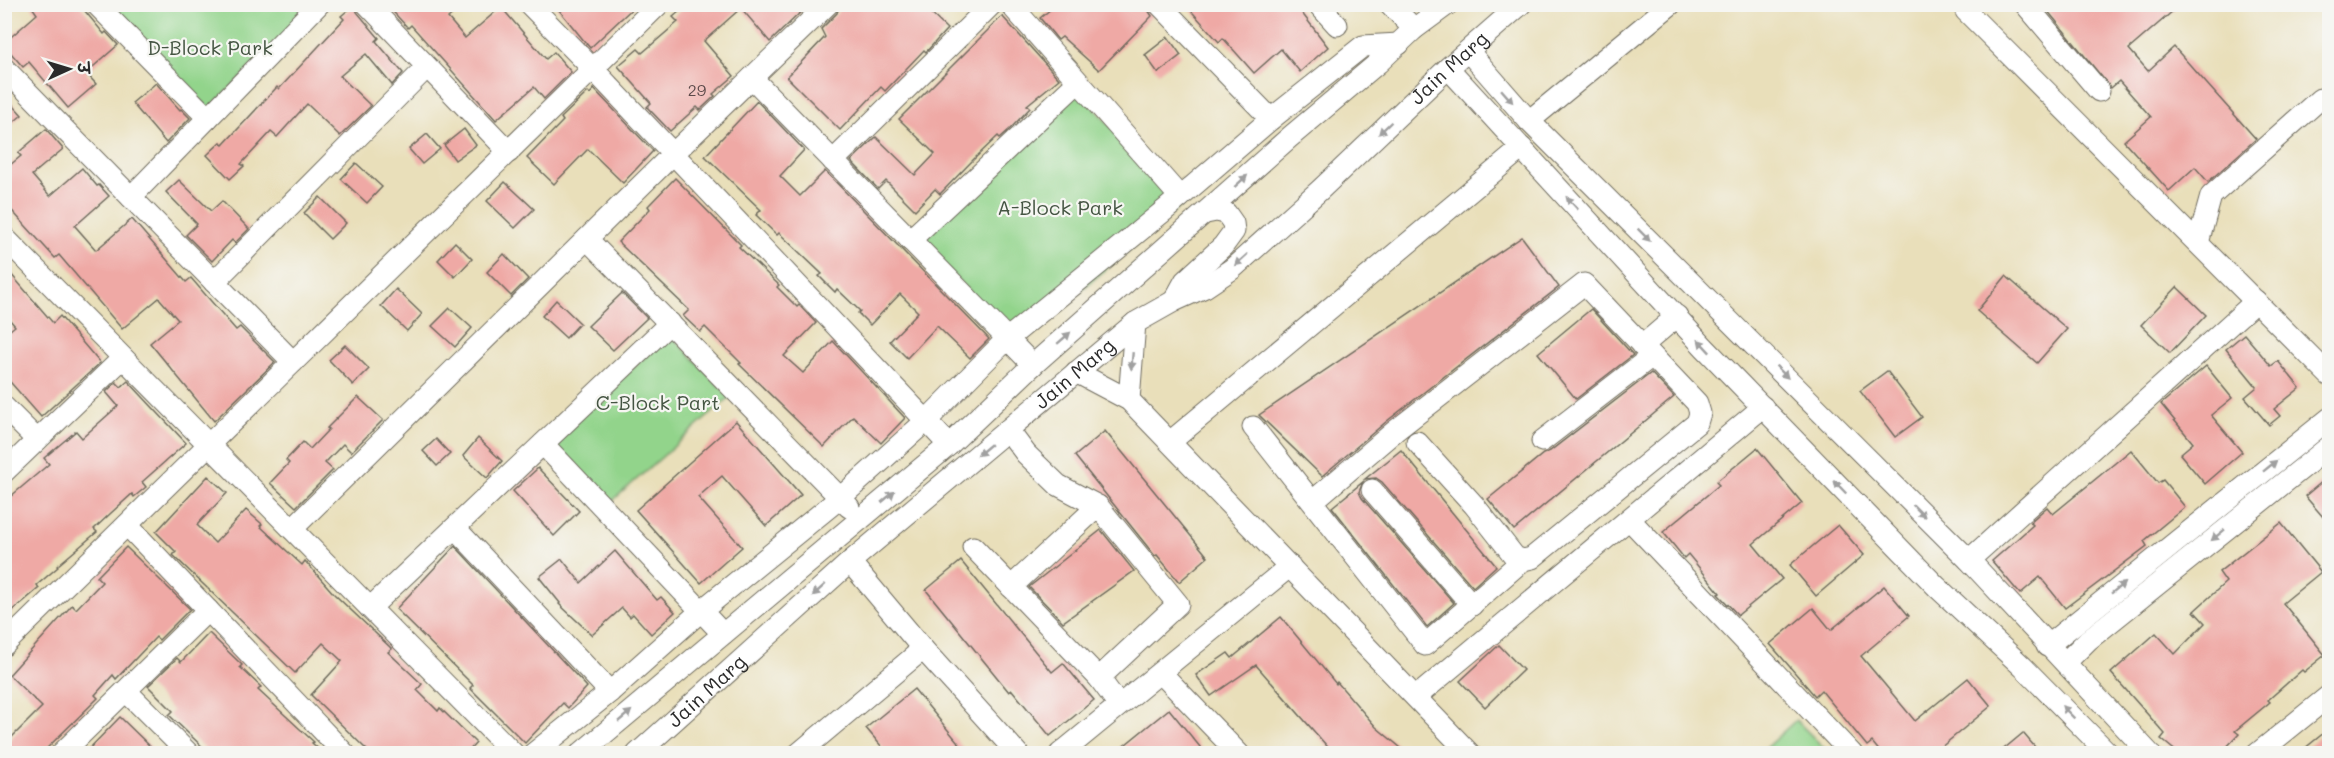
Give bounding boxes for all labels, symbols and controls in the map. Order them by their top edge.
street label: Jain Marg [1404,25,1493,110]
park label: D-Block Park [147,34,273,60]
north arrow [39,39,99,99]
text: उ [73,60,95,75]
house number: 29 [688,79,706,100]
one-way arrow [1500,88,1513,103]
one-way arrow [1378,121,1392,135]
one-way arrow [1233,175,1248,188]
park label: A-Block Park [997,194,1123,220]
one-way arrow [1565,195,1579,210]
one-way arrow [1636,227,1650,241]
one-way arrow [1234,253,1249,266]
street label: Jain Marg [1028,332,1120,414]
one-way arrow [1056,332,1071,345]
one-way arrow [1698,340,1712,354]
one-way arrow [1127,352,1137,371]
one-way arrow [1775,365,1789,379]
park label: C-Block Part [596,389,720,415]
one-way arrow [976,443,992,456]
one-way arrow [2262,460,2277,473]
one-way arrow [1833,480,1847,494]
one-way arrow [880,490,896,503]
one-way arrow [1912,503,1926,517]
one-way arrow [2211,529,2226,541]
one-way arrow [2110,582,2126,595]
one-way arrow [812,583,827,597]
street label: Jain Marg [661,648,751,733]
one-way arrow [2061,705,2075,720]
one-way arrow [617,710,632,723]

